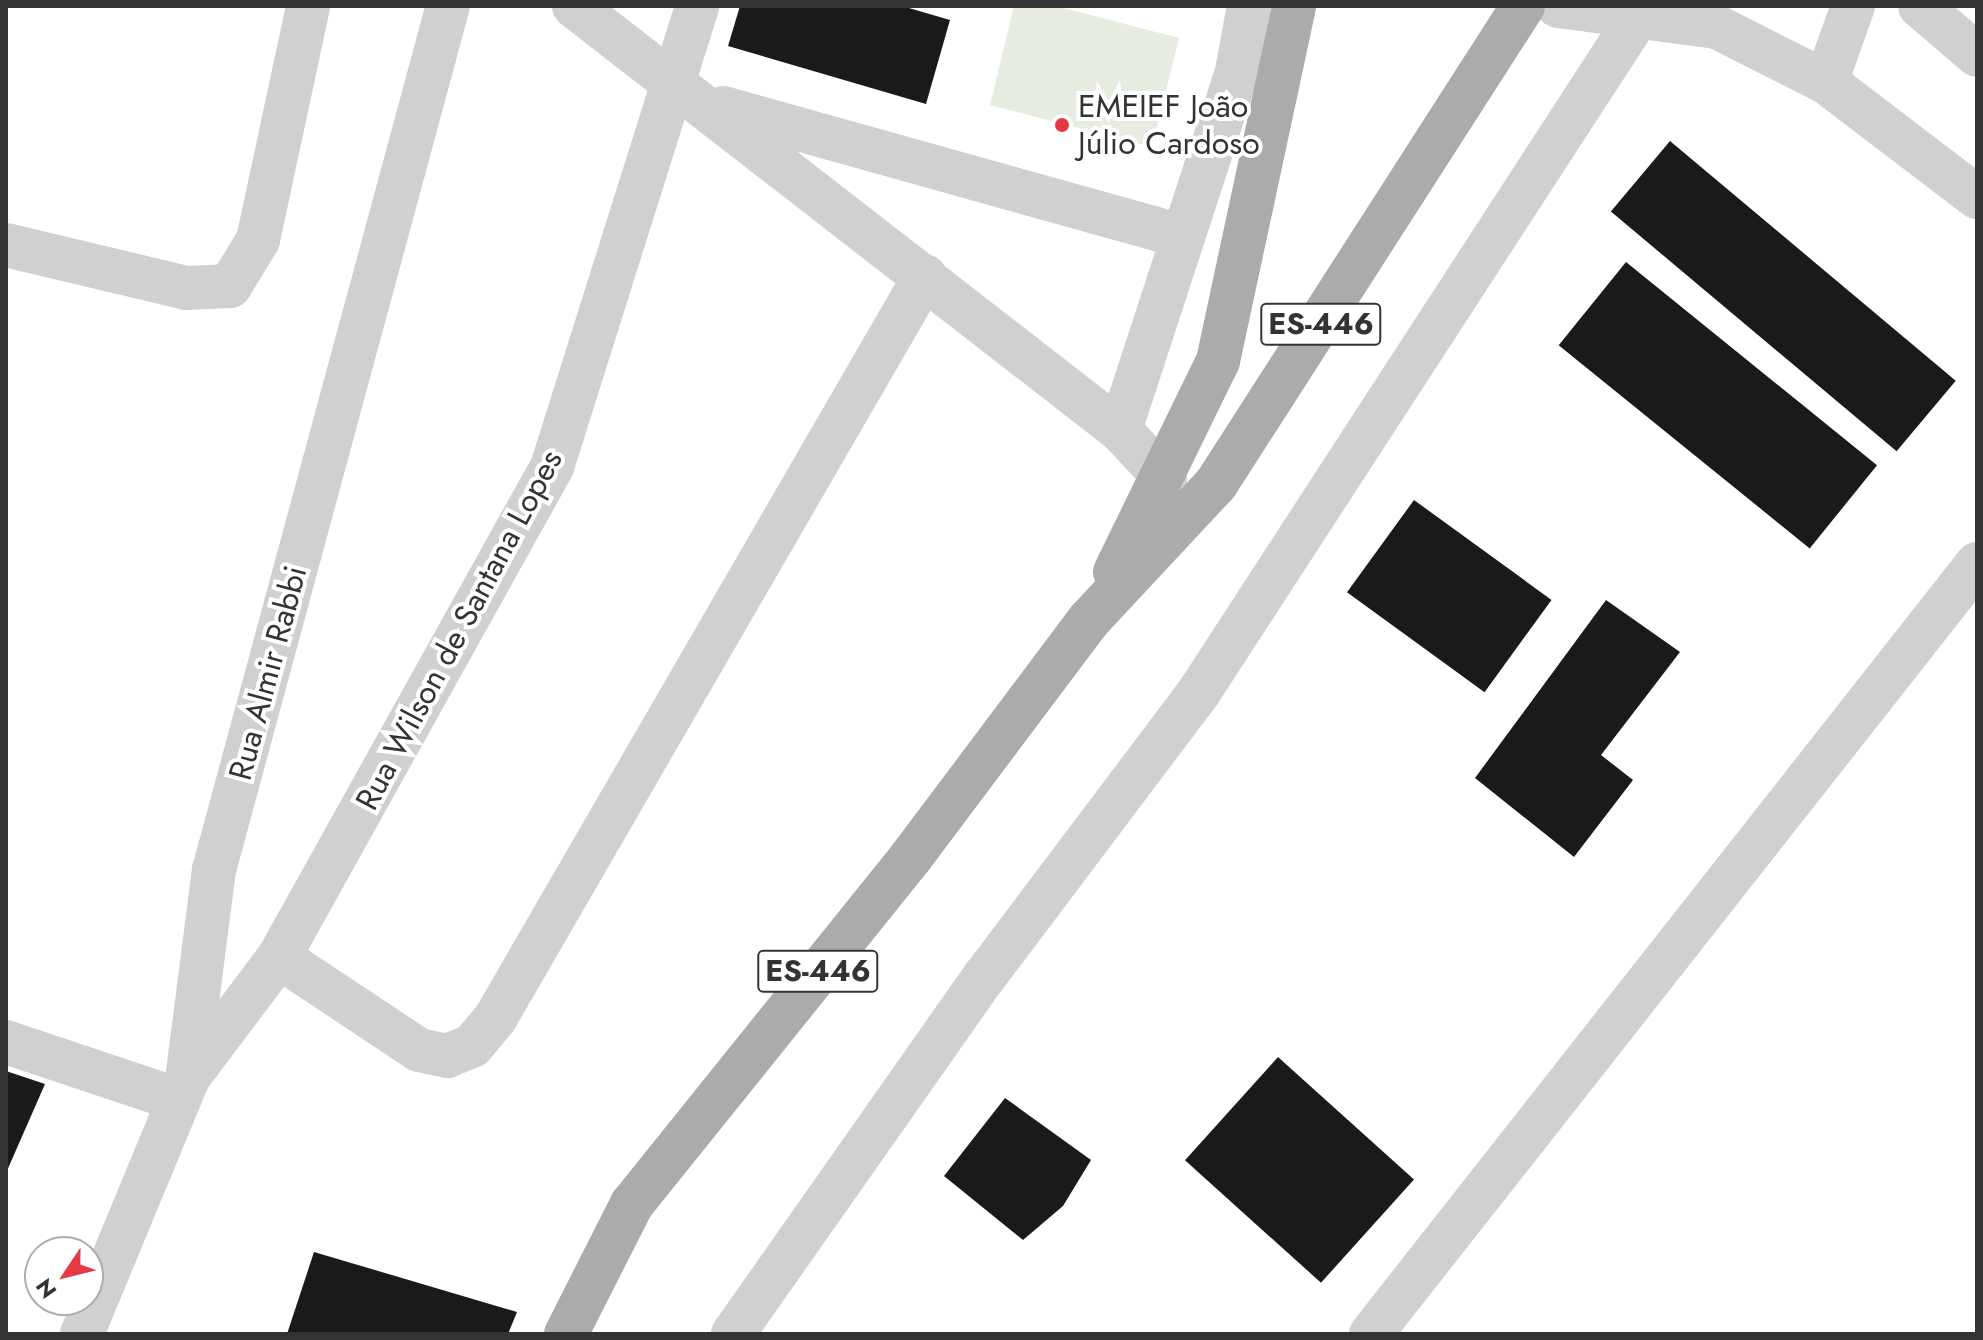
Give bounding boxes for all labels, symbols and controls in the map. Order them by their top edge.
place label: EMEIEF João Júlio Cardoso [1078,88,1260,163]
marker: EMEIEF João Júlio Cardoso [1053,116,1071,134]
road number: ES-446 [1259,298,1383,350]
street label: Rua Wilson de Santana Lopes [348,443,570,817]
street label: Rua Almir Rabbi [221,562,315,784]
road number: ES-446 [756,945,880,997]
north arrow [24,1236,104,1316]
text: N [28,1272,64,1305]

